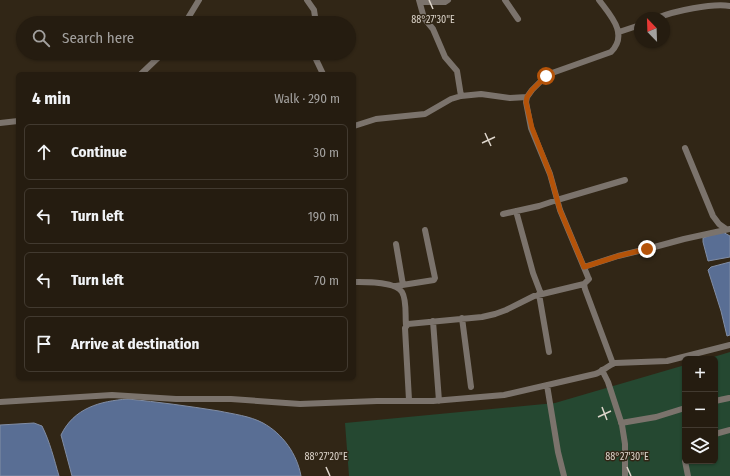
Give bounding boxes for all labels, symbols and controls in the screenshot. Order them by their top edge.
north arrow [634,12,670,48]
text: 88°27'30"E [411,14,455,26]
search box [16,16,356,60]
icon: search [30,27,52,49]
text: Search here [62,29,134,47]
route start [537,67,555,85]
text: 4 min [32,88,71,109]
text: Walk · 290 m [274,91,340,106]
icon: ahead [33,141,55,163]
text: Continue [71,143,127,161]
text: 30 m [313,145,339,160]
icon: left [33,205,55,227]
text: Turn left [71,207,124,225]
text: 190 m [308,209,339,224]
route end [638,240,656,258]
icon: left [33,269,55,291]
text: Turn left [71,271,124,289]
text: 70 m [314,273,339,288]
icon: arrive [33,333,55,355]
text: Arrive at destination [71,335,199,353]
map controls [682,356,718,464]
button: + [682,356,718,392]
button: − [682,392,718,428]
button: layers [682,428,718,464]
text: 88°27'20"E [304,451,348,463]
text: 88°27'30"E [605,451,649,463]

